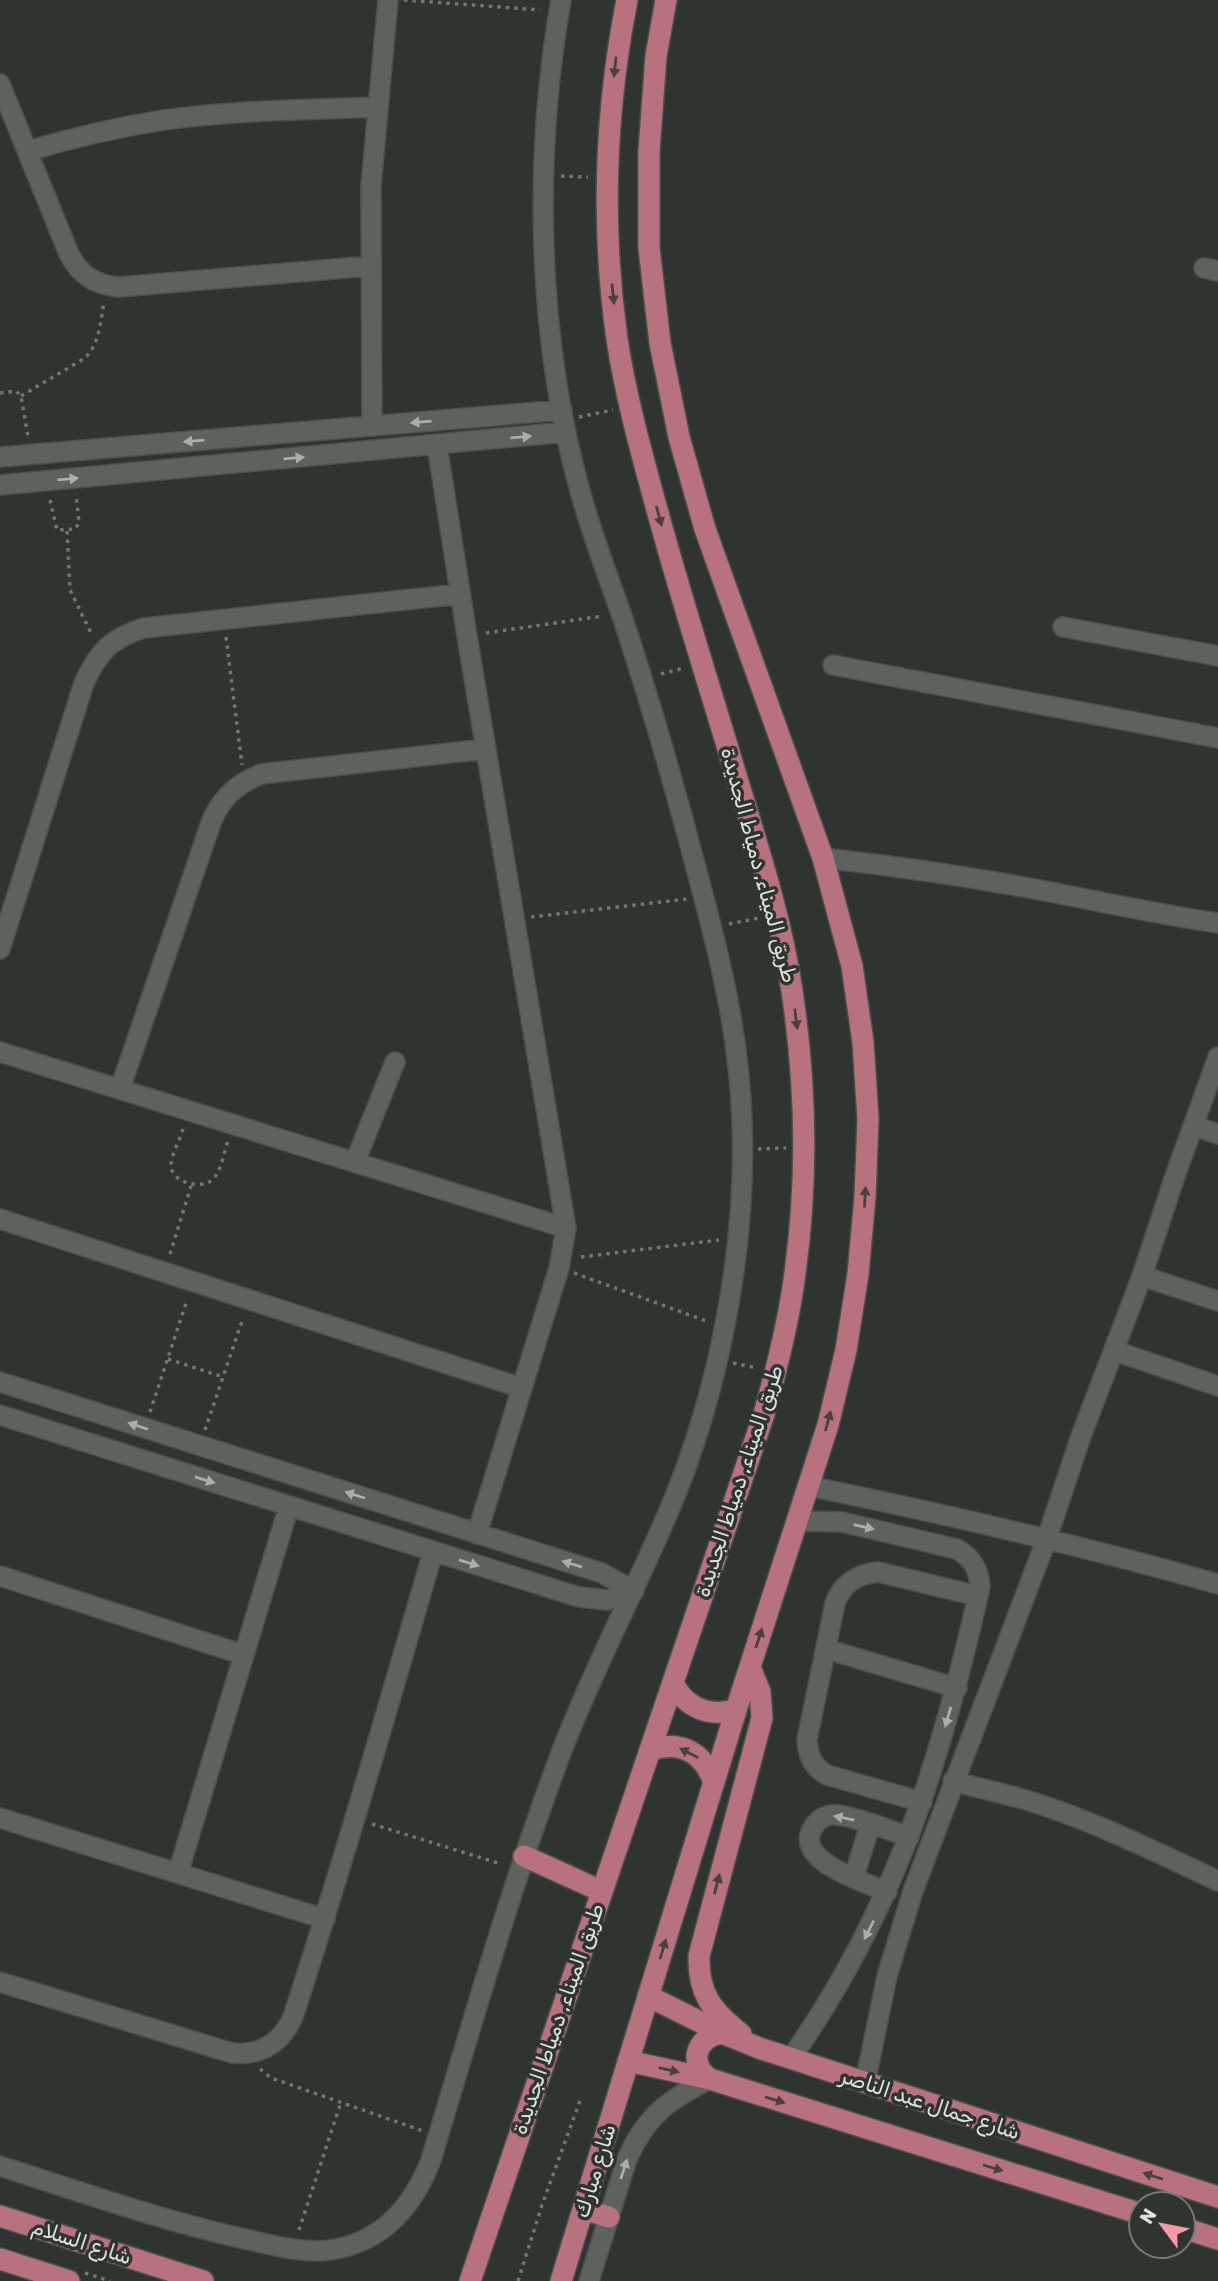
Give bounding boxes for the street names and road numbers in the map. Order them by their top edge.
street label: طريق الميناء, دمياط الجديدة [716,745,803,985]
street label: طريق الميناء, دمياط الجديدة [689,1362,788,1600]
street label: طريق الميناء, دمياط الجديدة [506,1900,609,2138]
street label: شارع جمال عبد الناصر [835,2062,1023,2146]
street label: شارع مبارك [568,2121,623,2221]
street label: شارع السلام [29,2214,135,2271]

